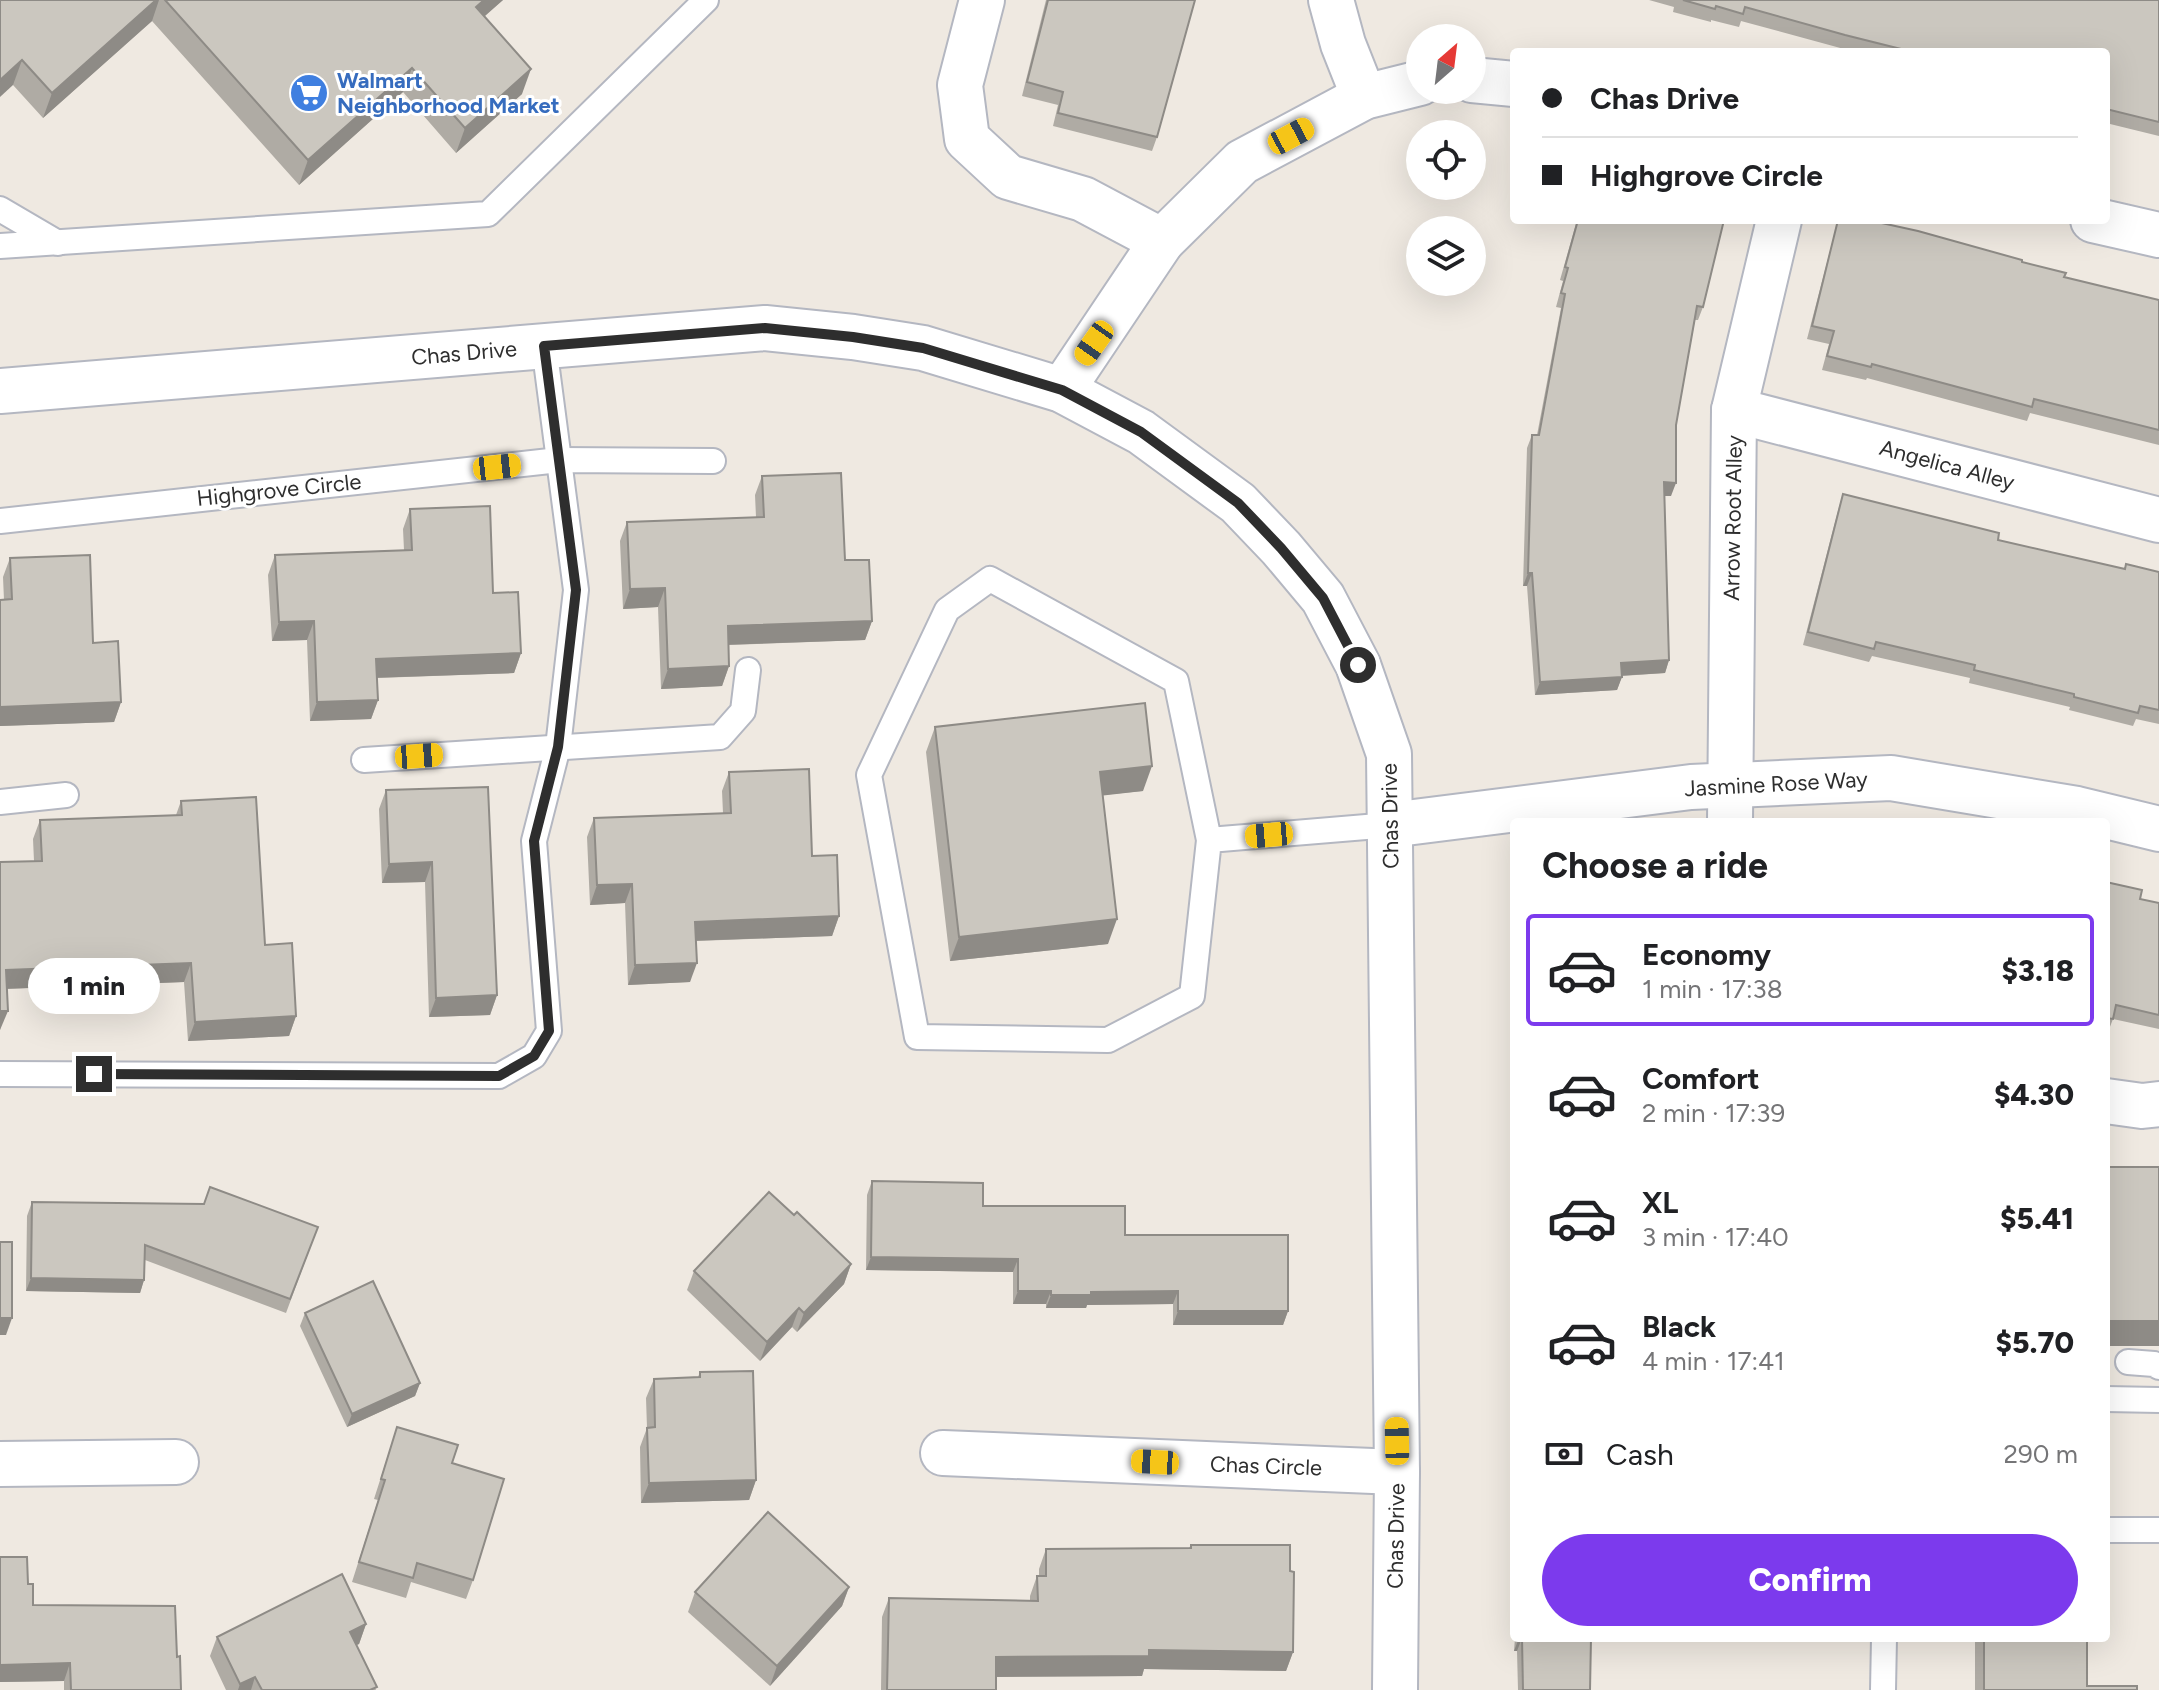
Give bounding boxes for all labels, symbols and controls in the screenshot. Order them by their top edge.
north arrow [1406,24,1486,104]
map controls [1406,24,1486,296]
place label: Walmart Neighborhood Market [337,67,560,119]
supermarket icon: Walmart Neighborhood Market [288,72,330,114]
text: Chas Drive [1590,80,1739,117]
car [1264,114,1318,158]
button: locate [1406,120,1486,200]
text: Highgrove Circle [1590,157,1823,194]
button: layers [1406,216,1486,296]
car [1070,316,1118,370]
street label: Chas Drive [410,335,518,371]
street label: Arrow Root Alley [1718,434,1748,601]
street label: Angelica Alley [1877,434,2018,496]
car [472,453,522,481]
street label: Highgrove Circle [195,468,363,512]
route start [1340,647,1376,683]
car [394,742,444,770]
street label: Chas Drive [1376,763,1404,869]
street label: Jasmine Rose Way [1684,766,1869,802]
car [1244,821,1294,849]
text: Choose a ride [1542,844,1768,887]
icon: car [1546,934,1618,1006]
text: Economy [1642,936,1771,973]
text: $3.18 [2002,952,2074,989]
callout: 1 min [28,958,160,1014]
text: 1 min [63,970,125,1002]
text: 1 min · 17:38 [1642,973,1783,1005]
route end [76,1056,112,1092]
icon: car [1546,1058,1618,1130]
text: Comfort [1642,1060,1760,1097]
text: $4.30 [1994,1076,2074,1113]
text: 2 min · 17:39 [1642,1097,1785,1129]
icon: car [1546,1182,1618,1254]
text: XL [1642,1184,1678,1221]
text: $5.41 [2000,1200,2074,1237]
text: 3 min · 17:40 [1642,1221,1789,1253]
icon: car [1546,1306,1618,1378]
text: Black [1642,1308,1716,1345]
text: $5.70 [1995,1324,2074,1361]
text: 4 min · 17:41 [1642,1345,1785,1377]
car [1385,1417,1409,1465]
icon: cash [1542,1432,1586,1476]
text: Cash [1606,1436,1674,1473]
text: 290 m [2004,1438,2078,1470]
car [1130,1449,1180,1475]
street label: Chas Circle [1209,1451,1323,1481]
street label: Chas Drive [1382,1483,1410,1589]
button: Confirm [1542,1534,2078,1626]

